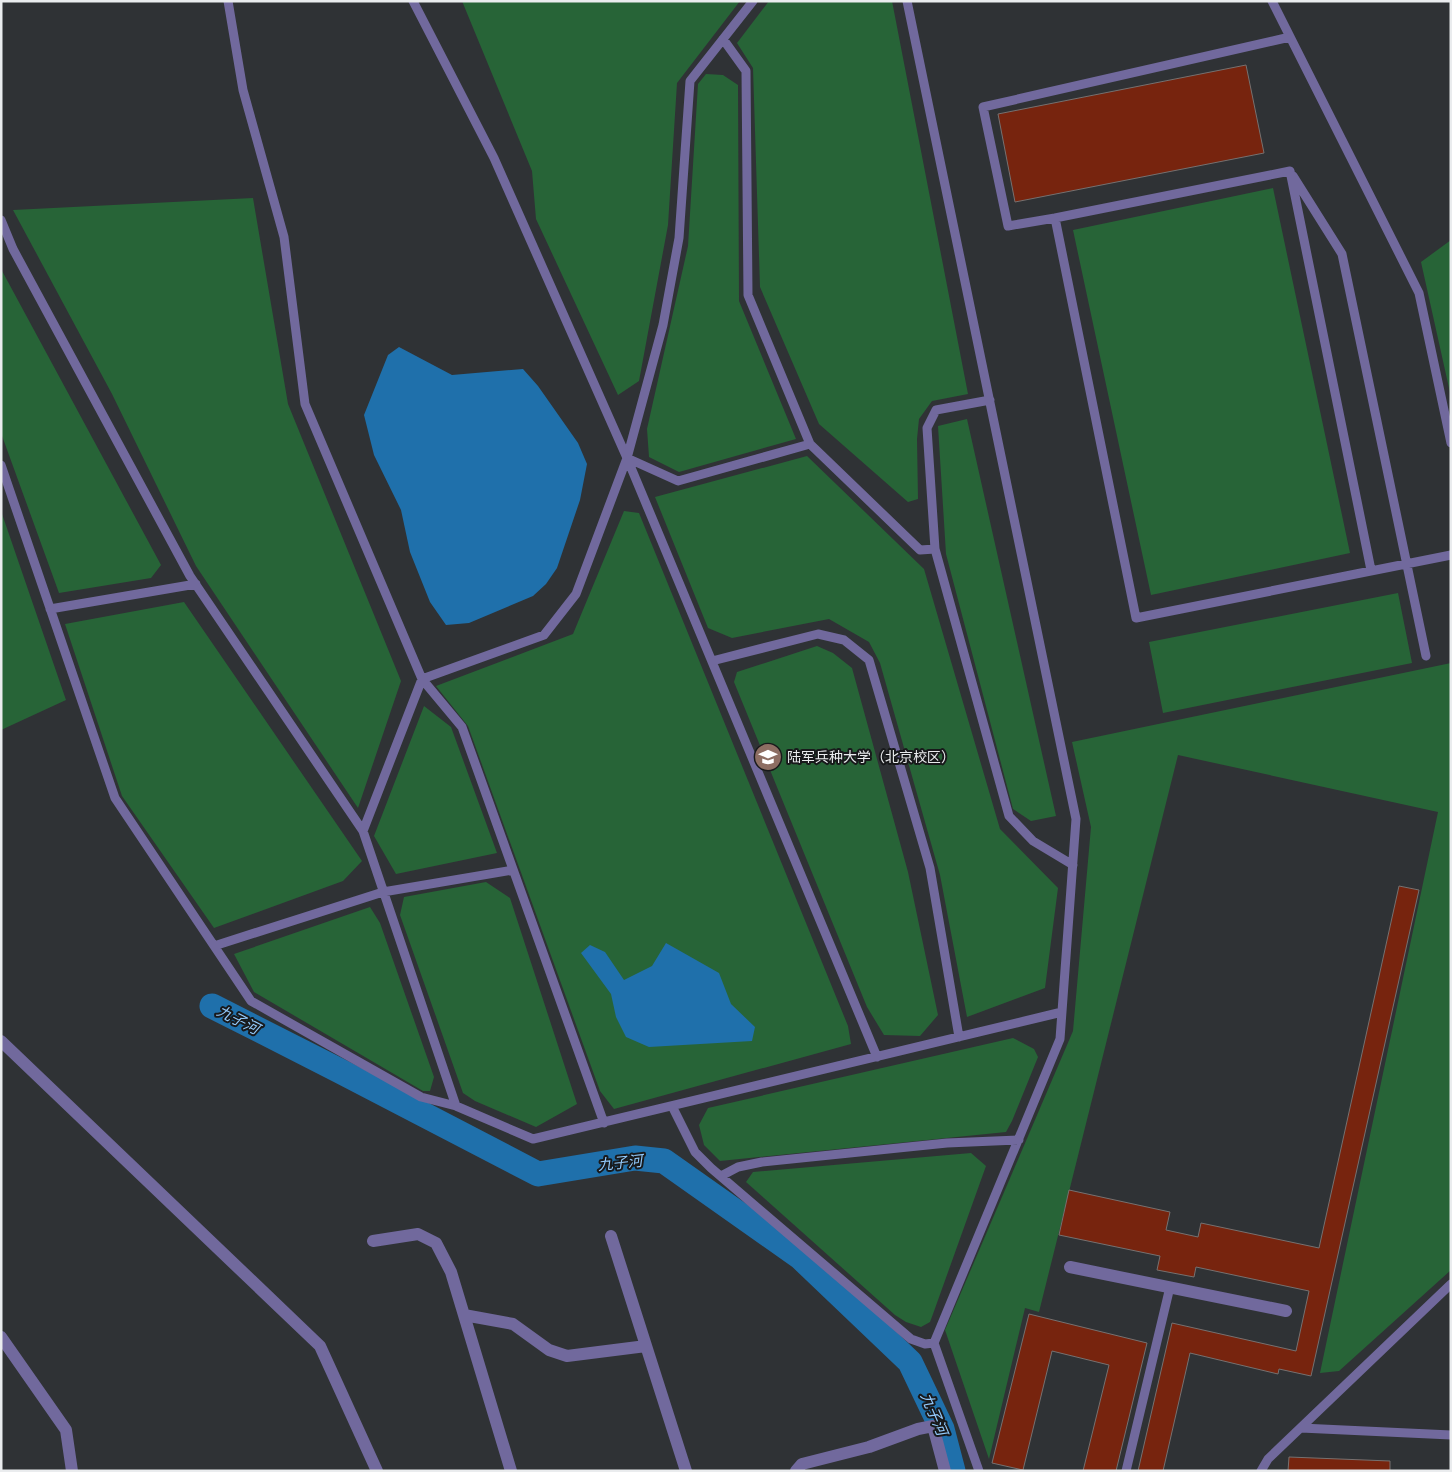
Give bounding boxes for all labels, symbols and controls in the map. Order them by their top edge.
school or university icon: 陆军兵种大学（北京校区） [753,742,783,772]
place label: 陆军兵种大学（北京校区） [787,749,955,766]
water label: 九子河 [214,1002,265,1040]
water label: 九子河 [597,1151,646,1174]
water label: 九子河 [917,1390,952,1441]

